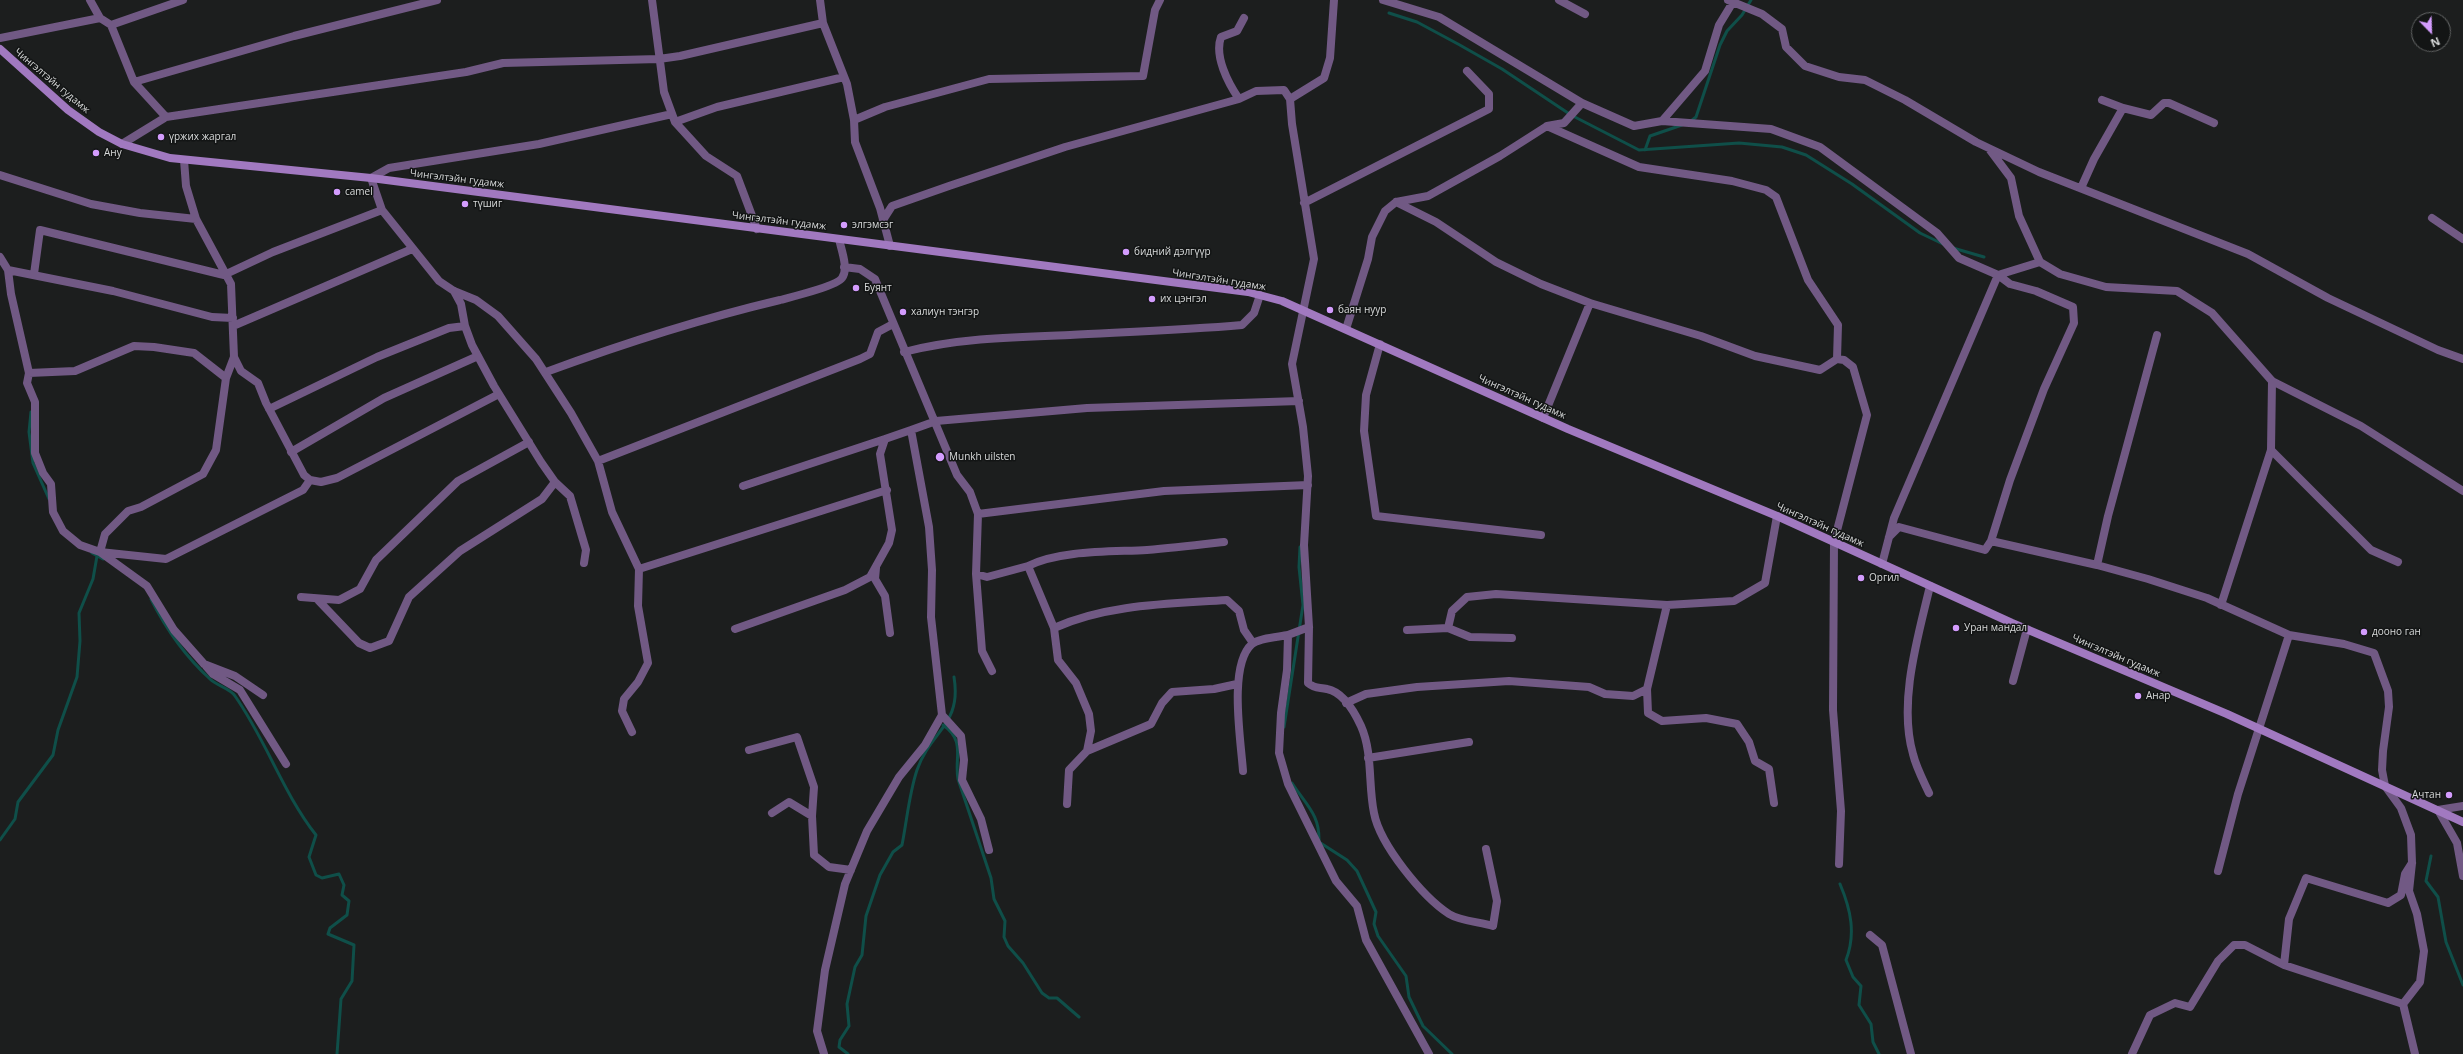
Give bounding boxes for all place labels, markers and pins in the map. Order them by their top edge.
place label: үржих жаргал [169,131,236,143]
marker: үржих жаргал [156,132,166,142]
place label: Ану [104,147,122,159]
marker: Ану [91,148,101,158]
place label: camel [345,186,373,198]
marker: camel [332,187,342,197]
place label: түшиг [473,198,502,210]
marker: түшиг [460,199,470,209]
place label: элгэмсэг [852,219,893,231]
marker: элгэмсэг [839,220,849,230]
place label: бидний дэлгүүр [1134,246,1211,258]
marker: бидний дэлгүүр [1121,247,1131,257]
place label: Буянт [864,282,892,294]
marker: Буянт [851,283,861,293]
place label: их цэнгэл [1160,293,1207,305]
marker: их цэнгэл [1147,294,1157,304]
place label: баян нуур [1338,304,1386,316]
marker: баян нуур [1325,305,1335,315]
place label: халиун тэнгэр [911,306,979,318]
marker: халиун тэнгэр [898,307,908,317]
marker: Munkh uilsten [934,451,946,463]
place label: Munkh uilsten [949,451,1016,463]
place label: Оргил [1869,572,1899,584]
marker: Оргил [1856,573,1866,583]
place label: Уран мандал [1964,622,2027,634]
marker: Уран мандал [1951,623,1961,633]
place label: дооно ган [2372,626,2421,638]
marker: дооно ган [2359,627,2369,637]
place label: Анар [2146,690,2170,702]
marker: Анар [2133,691,2143,701]
place label: Ачтан [2412,789,2441,801]
marker: Ачтан [2444,790,2454,800]

